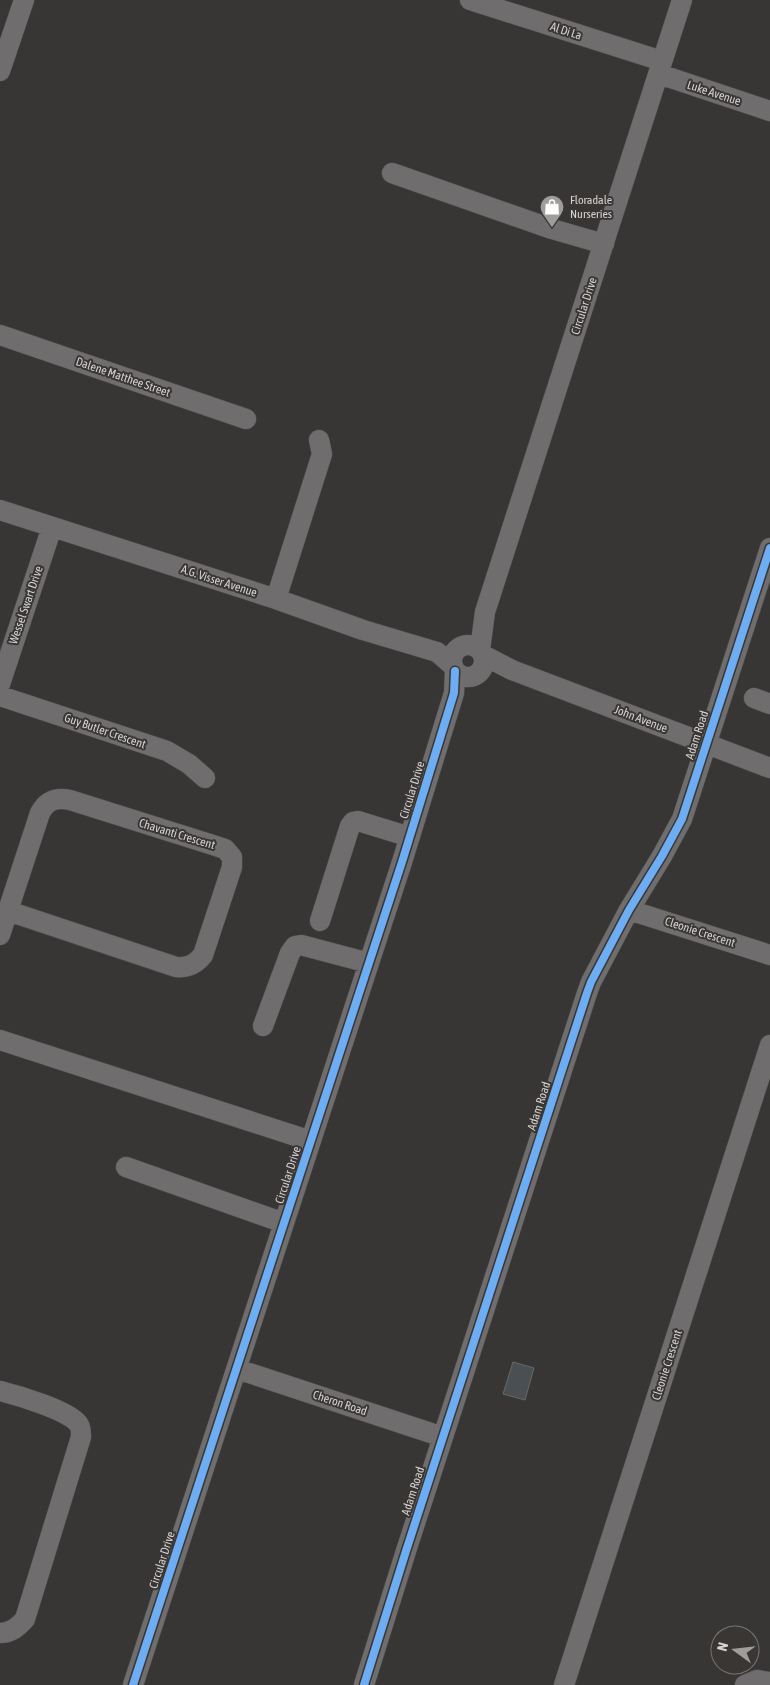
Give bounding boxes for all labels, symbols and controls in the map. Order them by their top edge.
street label: Al Di La [549,19,583,43]
street label: Luke Avenue [685,78,743,108]
place label: Floradale Nurseries [570,193,612,221]
shop icon: Floradale Nurseries [539,194,565,228]
street label: Circular Drive [568,276,600,336]
street label: Dalene Matthee Street [74,354,173,400]
street label: A.G. Visser Avenue [179,562,259,600]
street label: Wessel Swart Drive [6,564,46,646]
street label: John Avenue [612,702,670,736]
street label: Adam Road [683,709,711,761]
street label: Guy Butler Crescent [62,711,148,752]
street label: Circular Drive [397,760,427,820]
street label: Chavanti Crescent [137,816,217,852]
street label: Cleonie Crescent [663,914,737,950]
street label: Adam Road [525,1080,553,1132]
street label: Circular Drive [272,1145,304,1205]
street label: Cleonie Crescent [649,1328,685,1402]
street label: Cheron Road [311,1388,369,1418]
street label: Adam Road [399,1465,427,1517]
street label: Circular Drive [146,1530,178,1590]
north arrow [710,1625,760,1675]
text: N [714,1641,731,1653]

